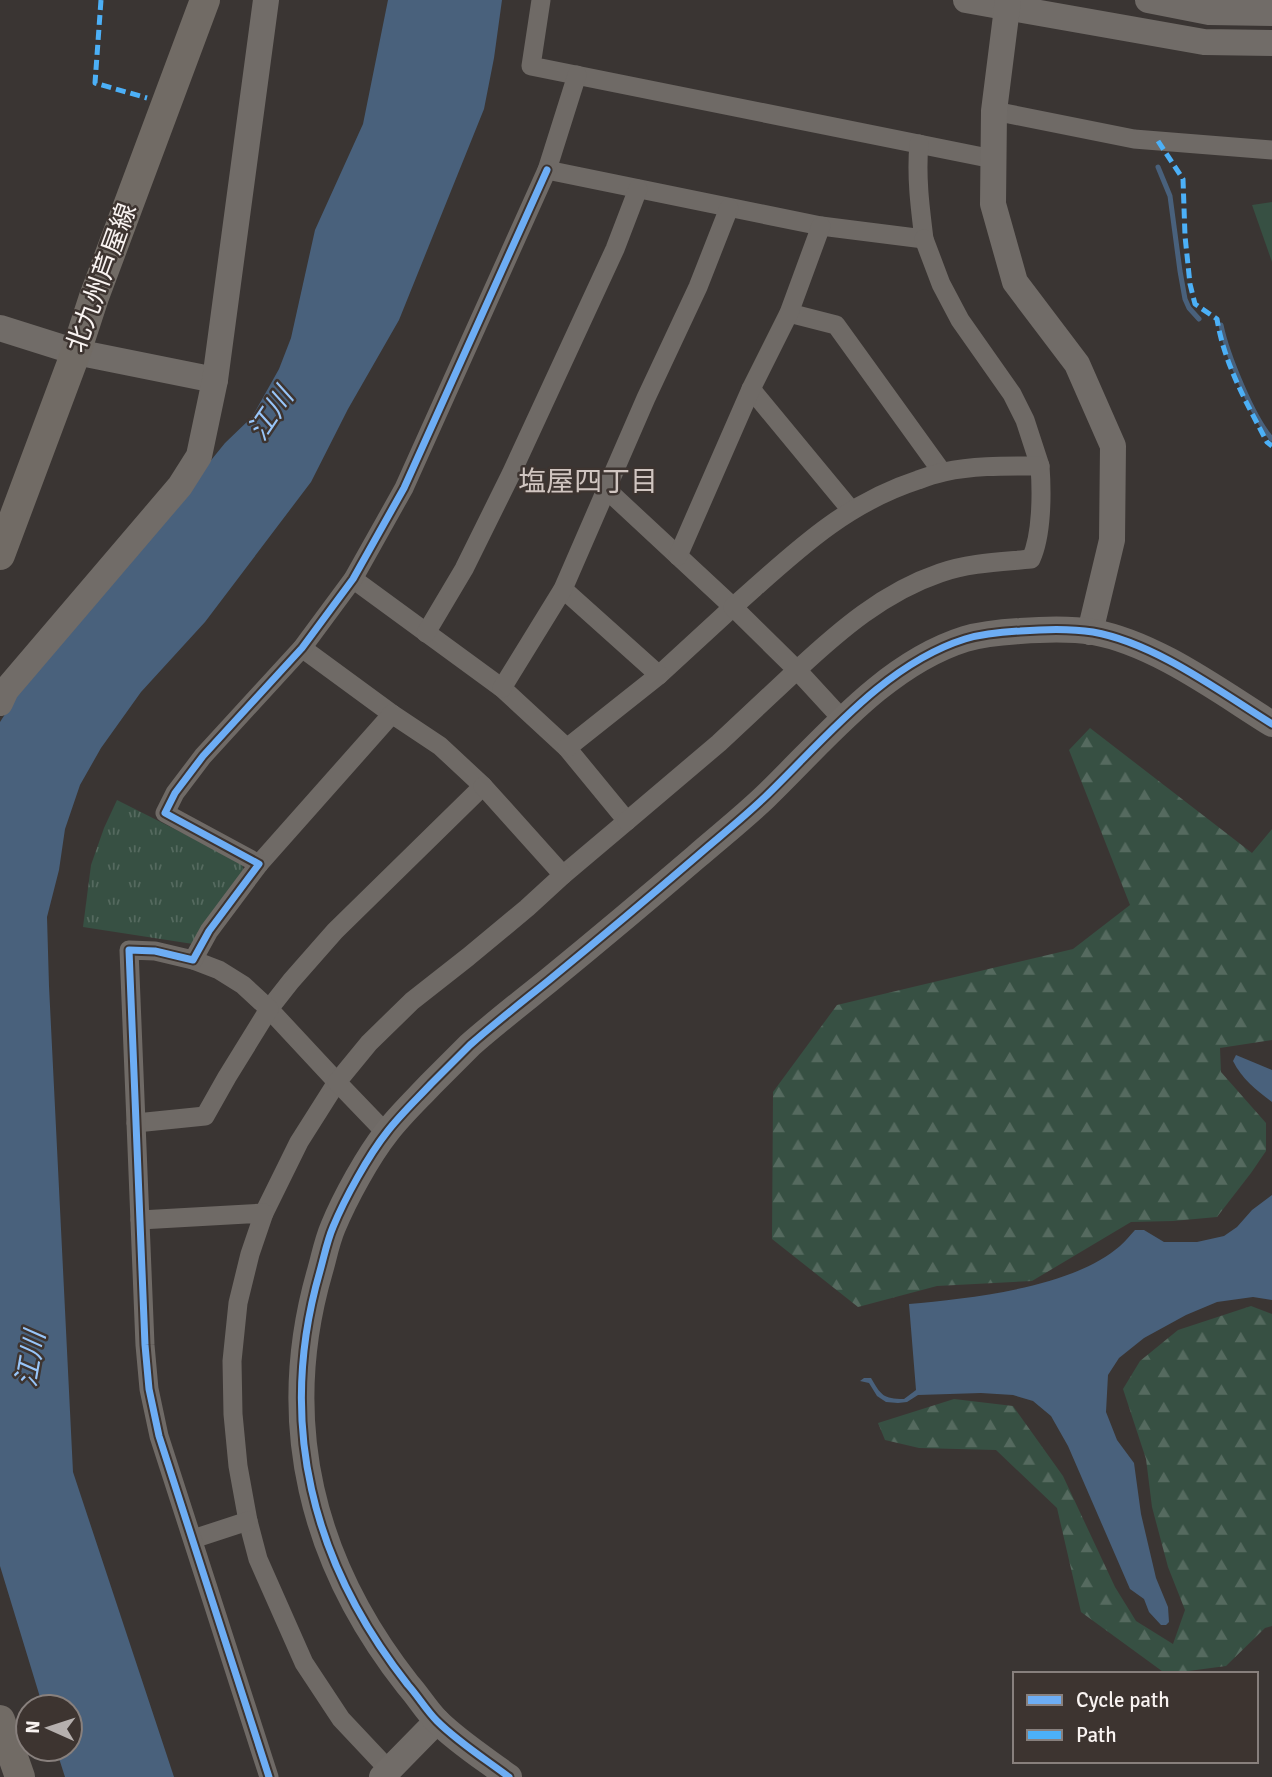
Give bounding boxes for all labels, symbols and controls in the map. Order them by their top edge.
street label: 北九州芦屋線 [60,199,144,357]
water label: 江川 [241,379,302,447]
district label: 塩屋四丁目 [518,465,658,499]
water label: 江川 [9,1326,53,1390]
legend [1013,1672,1258,1763]
text: Cycle path [1076,1687,1170,1713]
north arrow [14,1693,84,1763]
text: N [21,1720,45,1734]
text: Path [1076,1722,1117,1748]

